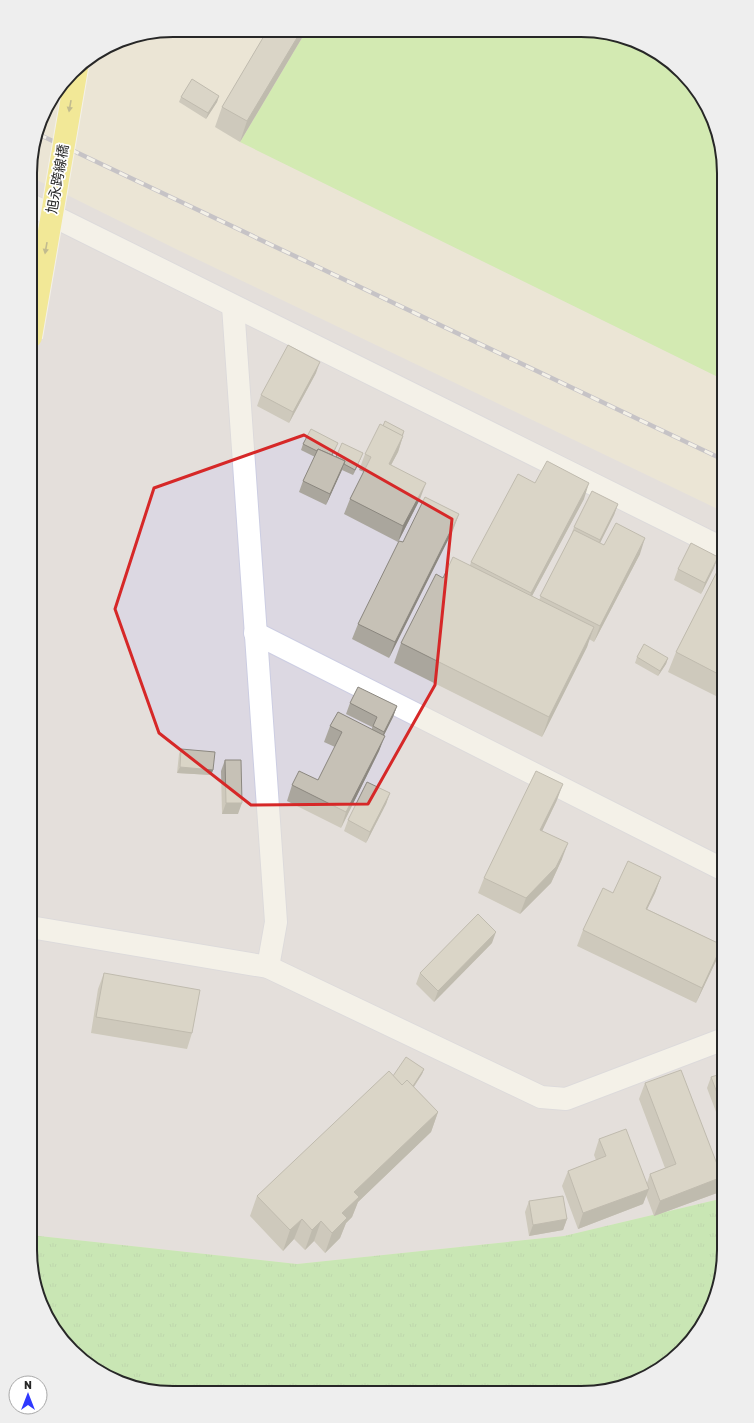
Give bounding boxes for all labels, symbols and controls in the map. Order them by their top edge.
one-way arrow [67,100,73,112]
street label: 旭永跨線橋 [44,143,72,215]
one-way arrow [43,242,49,254]
north arrow [8,1375,48,1415]
text: N [24,1379,32,1392]

